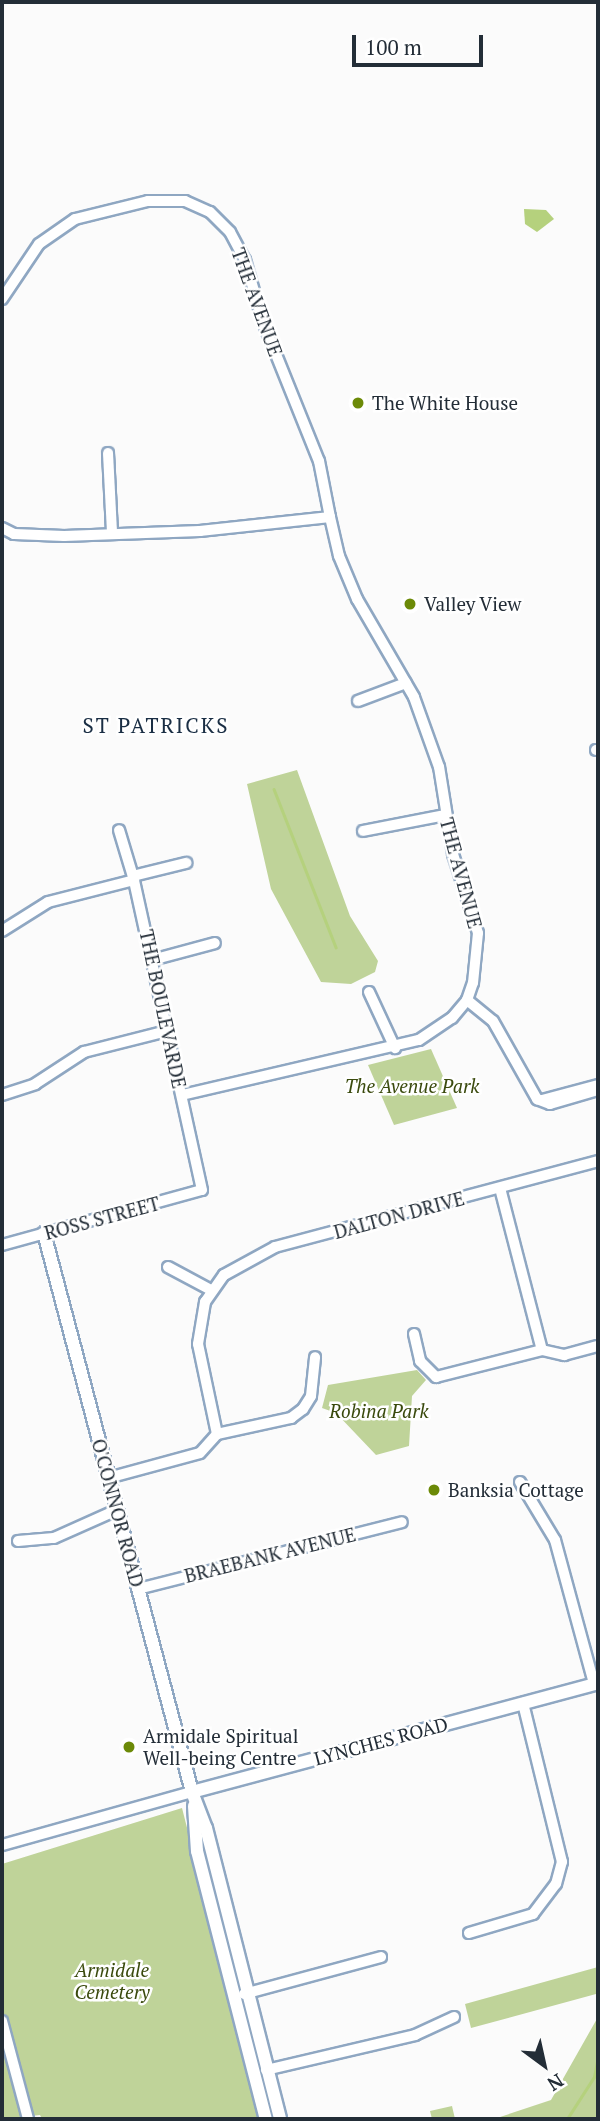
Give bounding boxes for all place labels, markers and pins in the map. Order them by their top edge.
place label: The White House [372,392,518,414]
marker: The White House [350,395,366,411]
place label: Valley View [424,593,522,615]
marker: Valley View [402,596,418,612]
place label: Banksia Cottage [448,1479,584,1501]
marker: Banksia Cottage [426,1482,442,1498]
place label: Armidale Spiritual Well-being Centre [143,1725,298,1769]
marker: Armidale Spiritual Well-being Centre [121,1739,137,1755]

